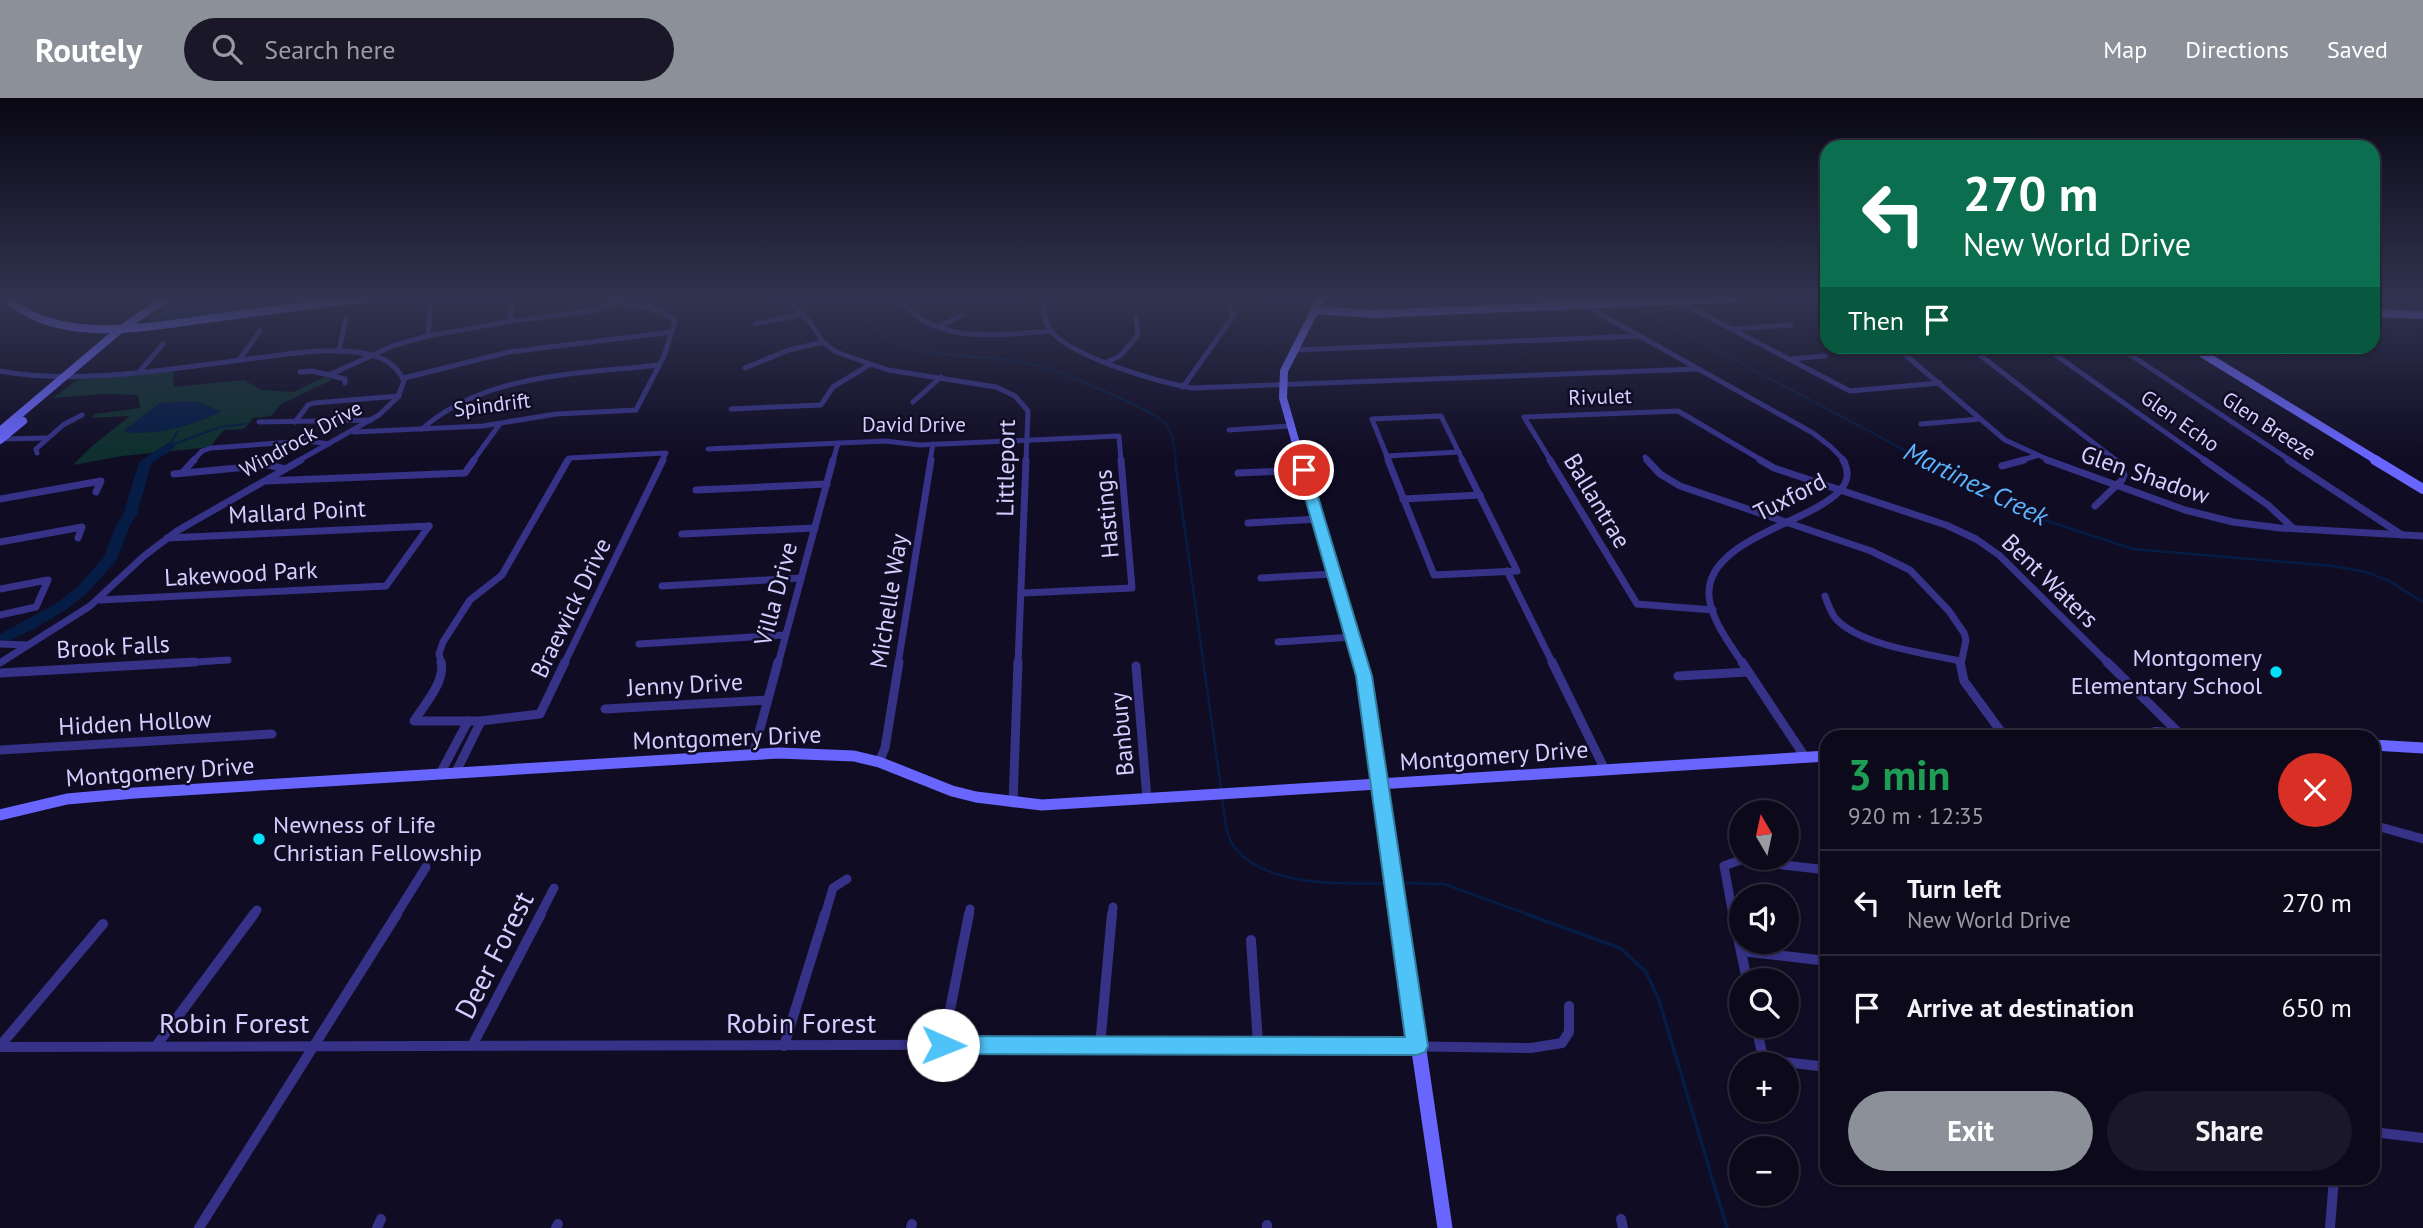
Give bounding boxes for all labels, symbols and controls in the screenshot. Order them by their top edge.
search box [184,18,674,81]
text: Routely [35,28,142,71]
icon: search [208,30,246,68]
text: Search here [264,33,395,66]
text: Map [2103,34,2147,65]
text: Directions [2185,34,2289,65]
text: Saved [2327,34,2388,65]
text: 270 m [1963,161,2098,225]
icon: left [1848,168,1939,259]
text: New World Drive [1963,223,2191,265]
icon: arrive [1918,301,1956,339]
text: Then [1848,304,1904,337]
street label: Rivulet [1568,382,1632,411]
street label: Glen Echo [2136,384,2225,458]
street label: Glen Breeze [2217,385,2321,466]
street label: Spindrift [452,386,532,423]
street label: Windrock Drive [235,394,367,483]
street label: David Drive [862,411,966,438]
street label: Littleport [989,419,1022,517]
water label: Martinez Creek [1899,434,2055,533]
street label: Glen Shadow [2077,438,2214,511]
pin [1274,440,1334,500]
street label: Ballantrae [1557,448,1638,554]
icon: arrive [1285,451,1323,489]
street label: Tuxford [1748,465,1831,528]
street label: Hastings [1087,468,1126,560]
street label: Mallard Point [228,492,366,531]
street label: Bent Waters [1996,527,2105,634]
street label: Michelle Way [863,531,914,670]
street label: Braewick Drive [523,533,618,683]
street label: Villa Drive [747,539,804,650]
street label: Lakewood Park [164,554,319,593]
street label: Brook Falls [55,628,170,665]
place label: Montgomery Elementary School [2071,642,2262,701]
marker: Montgomery Elementary School [2268,664,2284,680]
street label: Jenny Drive [625,666,744,703]
street label: Banbury [1102,691,1141,777]
street label: Hidden Hollow [58,703,213,742]
street label: Montgomery Drive [632,719,822,756]
street label: Montgomery Drive [1399,733,1589,778]
text: 3 min [1848,747,1950,802]
street label: Montgomery Drive [65,749,255,794]
button: close [2278,753,2352,827]
north arrow [1729,800,1799,870]
map controls [1729,800,1799,1206]
text: 920 m · 12:35 [1848,801,1984,830]
place label: Newness of Life Christian Fellowship [273,809,482,868]
marker: Newness of Life Christian Fellowship [251,831,267,847]
text: Turn left [1907,872,2001,905]
street label: Deer Forest [446,884,542,1025]
button: sound [1729,884,1799,954]
icon: left [1848,884,1886,922]
text: 270 m [2281,886,2352,919]
text: New World Drive [1907,905,2071,934]
button: search [1729,968,1799,1038]
icon: arrive [1848,989,1886,1027]
text: Arrive at destination [1907,991,2134,1024]
text: 650 m [2281,991,2352,1024]
street label: Robin Forest [159,1004,310,1041]
street label: Robin Forest [726,1004,877,1041]
position arrow [906,1008,980,1082]
button: + [1729,1052,1799,1122]
button: Exit [1848,1091,2093,1171]
button: Share [2107,1091,2352,1171]
button: − [1729,1136,1799,1206]

